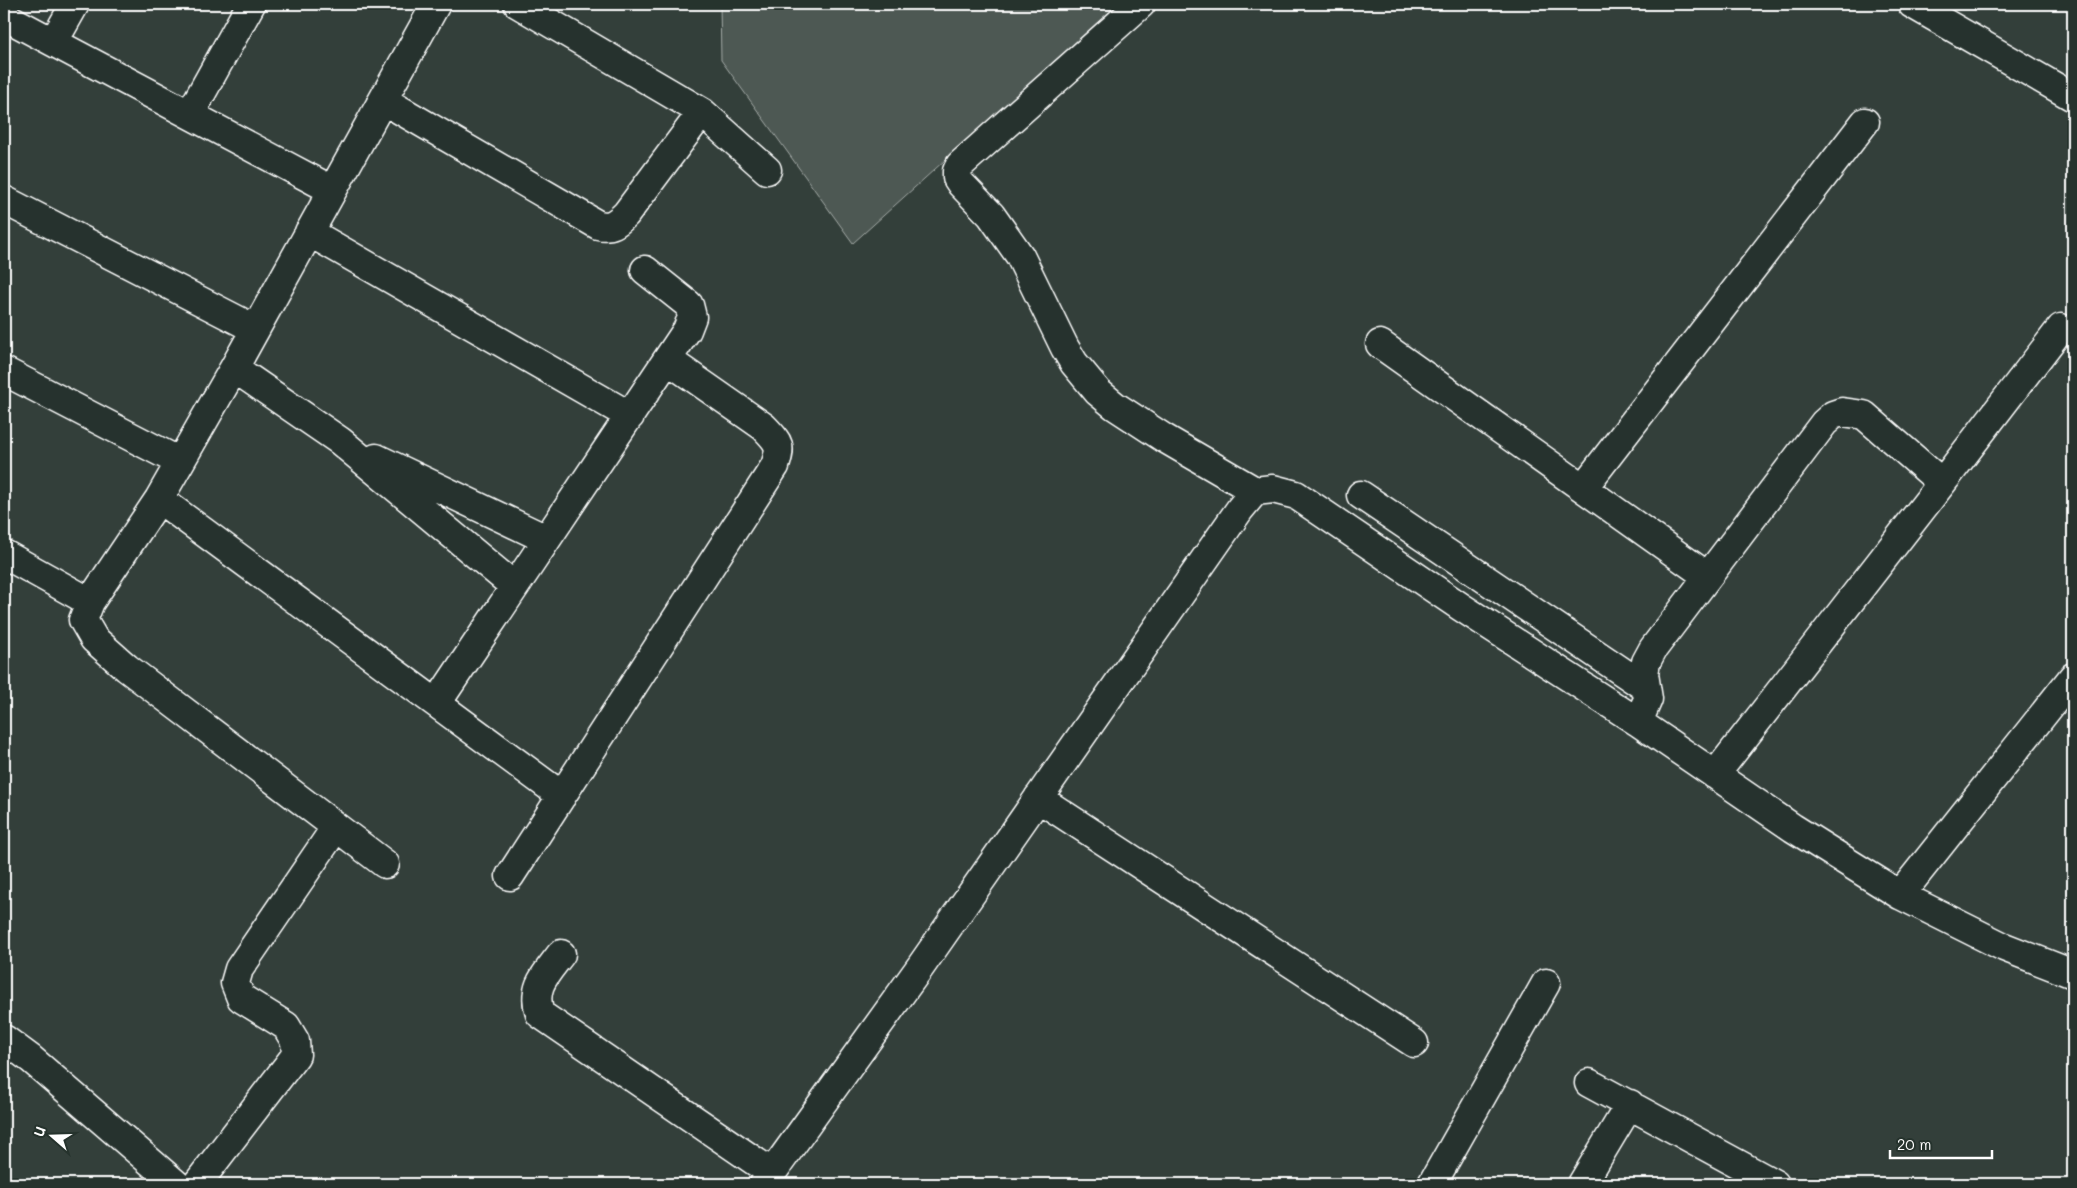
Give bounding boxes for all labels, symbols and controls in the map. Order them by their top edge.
north arrow [28,1110,78,1160]
text: U [29,1124,50,1139]
scale bar [1890,1128,1992,1160]
text: 20 m [1897,1134,1931,1154]

